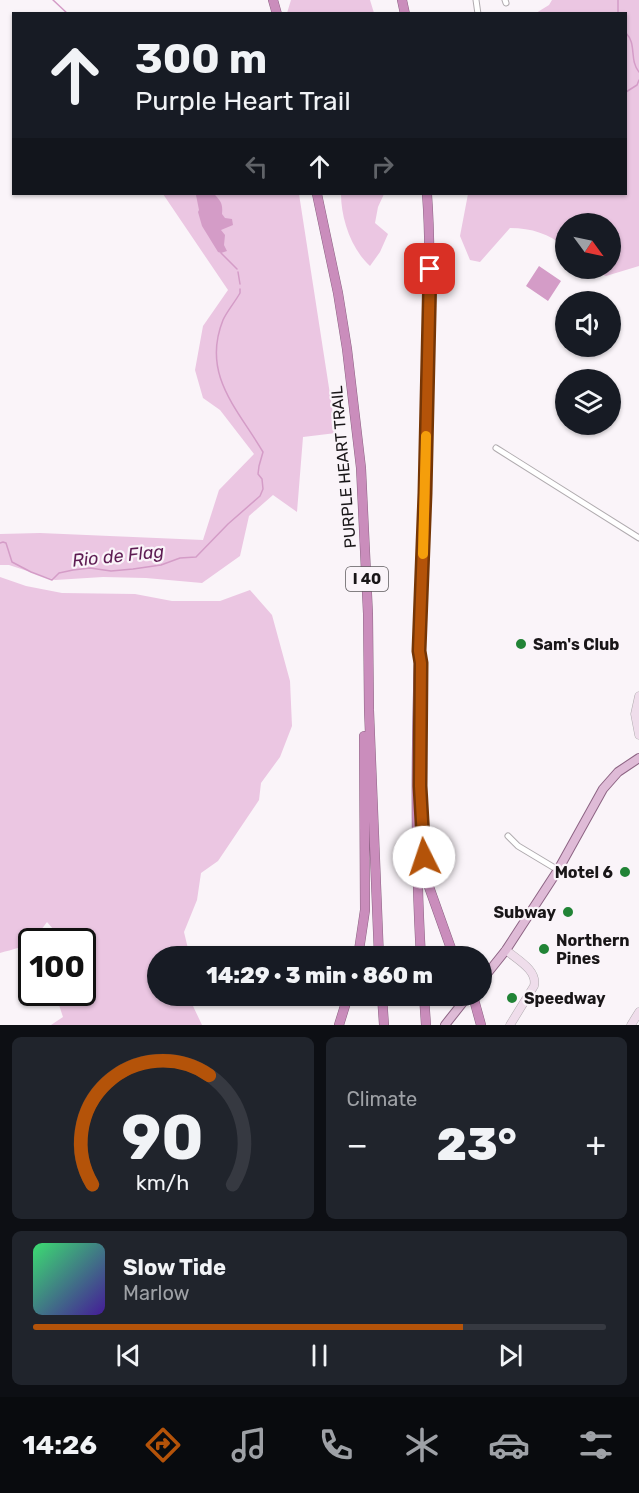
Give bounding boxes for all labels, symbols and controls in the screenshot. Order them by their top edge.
text: 300 m [135,34,267,84]
icon: ahead [36,36,114,114]
text: Purple Heart Trail [135,85,351,117]
icon: left [240,150,273,183]
icon: ahead [303,150,336,183]
icon: right [366,150,399,183]
north arrow [555,213,621,279]
map controls [555,213,621,435]
pin [404,243,455,294]
icon: arrive [413,252,446,285]
button: sound [555,291,621,357]
button: layers [555,369,621,435]
street label: PURPLE HEART TRAIL [327,385,360,549]
water label: Rio de Flag [71,540,165,572]
road number: I 40 [346,567,388,591]
place label: Sam's Club [533,635,619,654]
marker: Sam's Club [514,637,528,651]
position arrow [392,825,456,889]
place label: Motel 6 [555,863,613,882]
marker: Motel 6 [618,865,632,879]
place label: Subway [493,903,556,922]
marker: Subway [561,905,575,919]
speed limit sign: 100 [18,928,96,1006]
place label: Northern Pines [556,931,629,968]
marker: Northern Pines [537,942,551,956]
text: 14:29 · 3 min · 860 m [206,962,433,989]
place label: Speedway [524,989,606,1008]
marker: Speedway [505,991,519,1005]
text: Climate [347,1087,417,1111]
text: 90 [122,1101,204,1175]
text: 23° [437,1118,517,1171]
text: − [347,1125,368,1164]
text: + [585,1125,606,1164]
text: km/h [136,1170,190,1195]
text: Slow Tide [123,1254,226,1281]
text: Marlow [123,1281,190,1305]
icon: previous [112,1339,145,1372]
icon: pause [303,1339,336,1372]
icon: next [494,1339,527,1372]
icon: directions [142,1424,184,1466]
icon: music [228,1424,270,1466]
icon: phone [315,1424,357,1466]
icon: climate [401,1424,443,1466]
icon: car [488,1424,530,1466]
icon: filters [575,1424,617,1466]
text: 14:26 [22,1429,97,1461]

